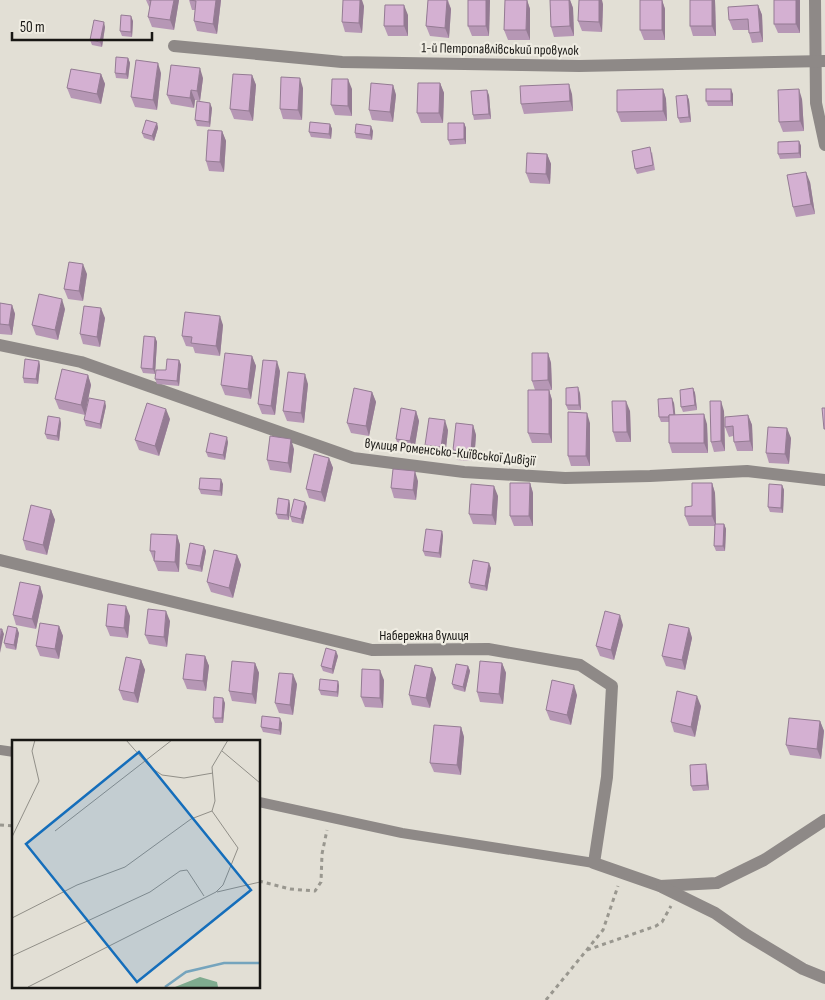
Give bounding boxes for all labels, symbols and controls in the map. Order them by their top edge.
scale bar [12,10,152,42]
text: 50 m [20,18,45,37]
street label: 1-й Петропавлівський провулок [421,39,579,59]
street label: вулиця Роменсько-Київської Дивізії [364,435,537,469]
street label: Набережна вулиця [379,627,469,644]
inset map [12,740,260,988]

